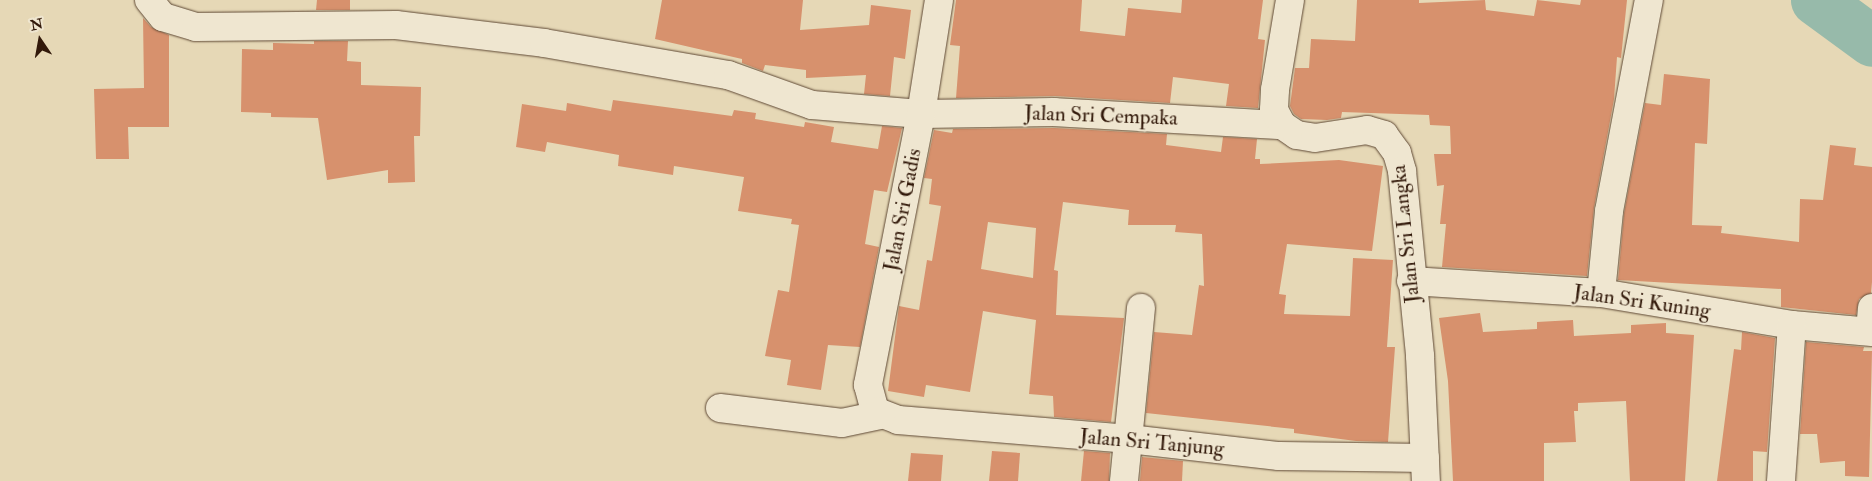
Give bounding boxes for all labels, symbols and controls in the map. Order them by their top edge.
north arrow [15,15,65,65]
text: N [29,15,45,34]
street label: Jalan Sri Cempaka [1024,101,1178,131]
street label: Jalan Sri Gadis [879,146,927,274]
street label: Jalan Sri Langka [1386,164,1426,304]
street label: Jalan Sri Kuning [1572,280,1712,324]
street label: Jalan Sri Tanjung [1079,424,1225,462]

